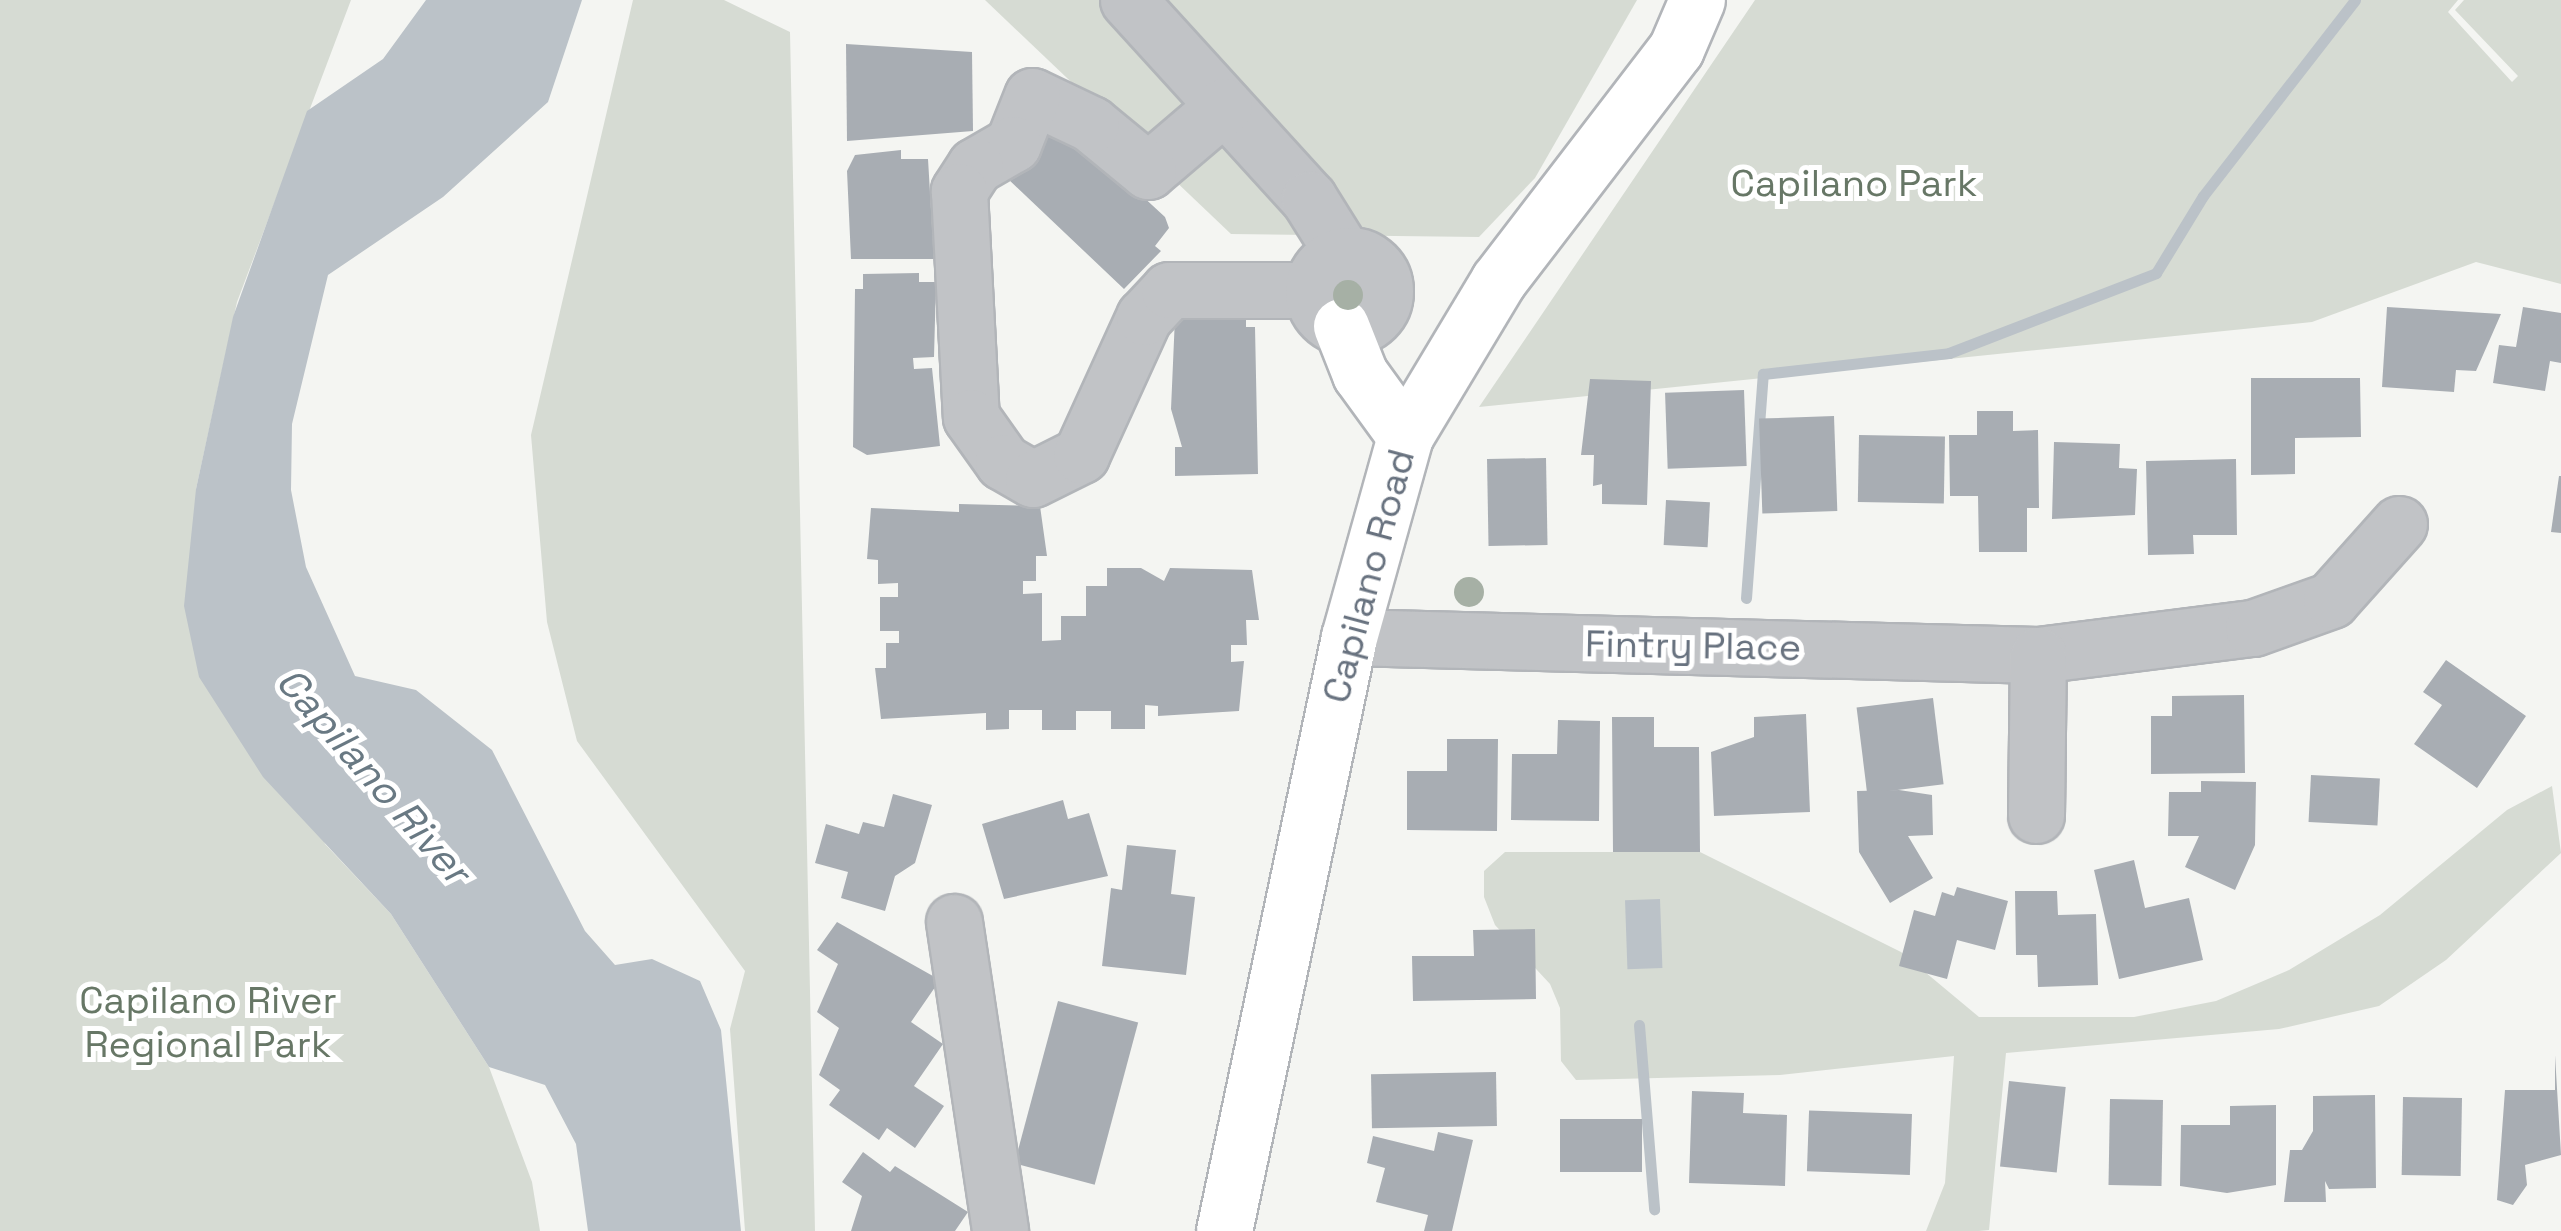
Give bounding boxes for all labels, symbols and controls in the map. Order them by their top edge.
park label: Capilano Park [1731,161,1977,207]
street label: Capilano Road [1313,444,1425,708]
street label: Fintry Place [1585,621,1801,671]
water label: Capilano River [266,658,480,894]
park label: Capilano River Regional Park [79,978,337,1068]

